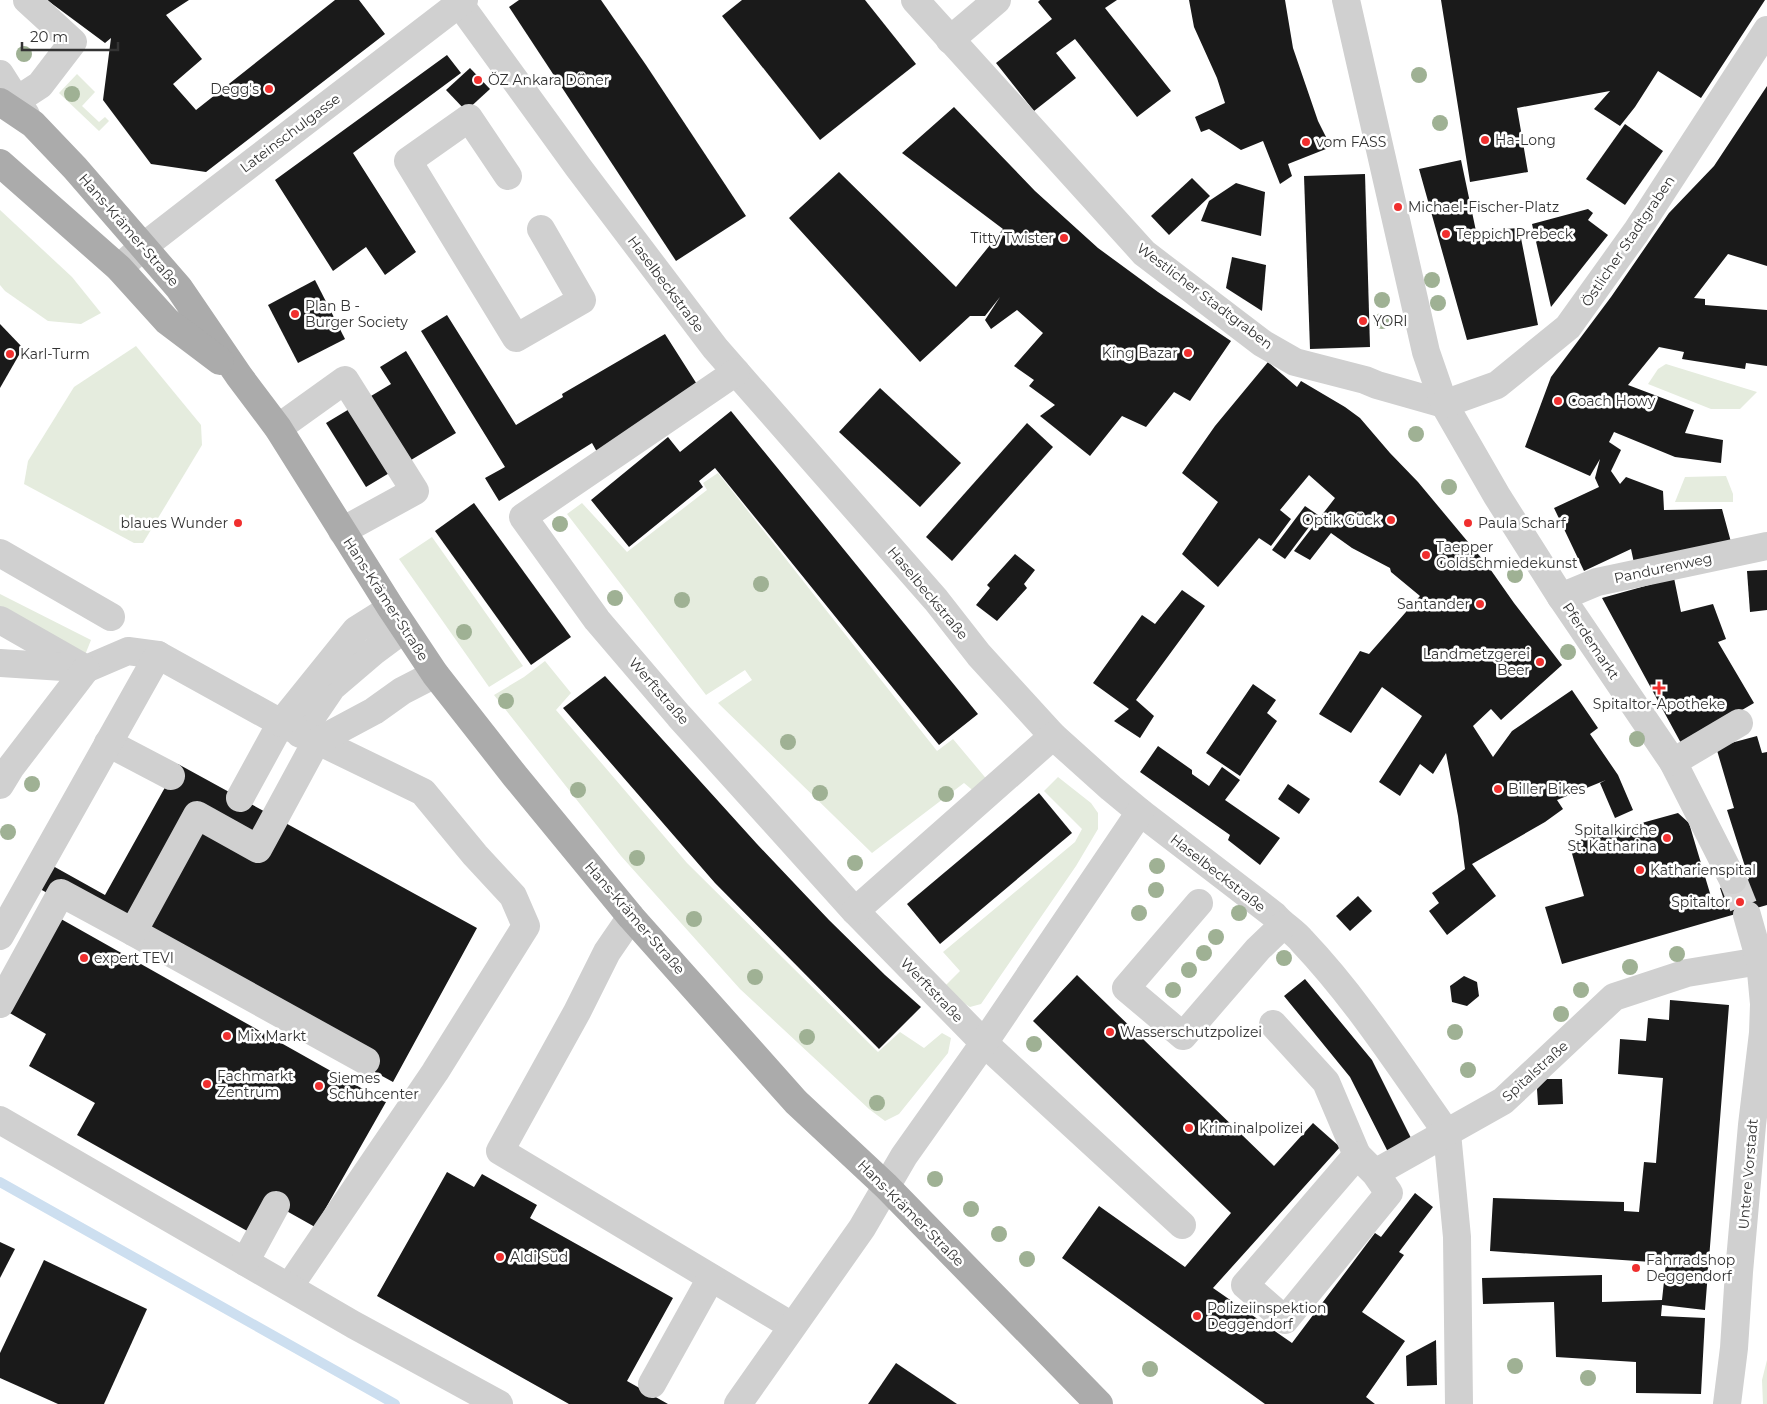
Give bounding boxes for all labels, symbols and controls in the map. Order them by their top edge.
scale bar [22,20,119,52]
text: 20 m [30,27,68,46]
place label: ÖZ Ankara Döner [488,71,610,89]
marker: ÖZ Ankara Döner [472,74,484,86]
place label: Degg's [210,80,259,98]
marker: Degg's [263,83,275,95]
street label: Lateinschulgasse [236,89,344,177]
place label: Ha-Long [1495,131,1556,149]
place label: vom FASS [1316,133,1386,151]
marker: Ha-Long [1479,134,1491,146]
marker: vom FASS [1300,136,1312,148]
street label: Hans-Krämer-Straße [75,170,183,290]
street label: Östlicher Stadtgraben [1577,172,1679,310]
place label: Michael-Fischer-Platz [1408,198,1559,216]
marker: Michael-Fischer-Platz [1392,201,1404,213]
place label: Teppich Prebeck [1456,225,1574,243]
marker: Teppich Prebeck [1440,228,1452,240]
place label: Titty Twister [970,229,1054,247]
street label: Haselbeckstraße [624,232,708,336]
marker: Titty Twister [1058,232,1070,244]
street label: Westlicher Stadtgraben [1133,239,1277,353]
place label: Plan B - Burger Society [305,297,408,331]
marker: Plan B - Burger Society [289,308,301,320]
place label: YORI [1373,312,1408,330]
marker: YORI [1357,315,1369,327]
place label: King Bazar [1102,344,1178,362]
place label: Karl-Turm [20,345,90,363]
marker: King Bazar [1182,347,1194,359]
marker: Karl-Turm [4,348,16,360]
place label: Coach Howy [1568,392,1656,410]
marker: Coach Howy [1552,395,1564,407]
place label: Optik Gück [1302,511,1382,529]
place label: blaues Wunder [121,514,228,532]
marker: Optik Gück [1385,514,1397,526]
place label: Paula Scharf [1478,514,1567,532]
marker: blaues Wunder [232,517,244,529]
marker: Paula Scharf [1462,517,1474,529]
street label: Hans-Krämer-Straße [339,534,433,664]
place label: Taepper Goldschmiedekunst [1436,538,1578,572]
street label: Haselbeckstraße [884,543,972,643]
marker: Taepper Goldschmiedekunst [1420,549,1432,561]
street label: Pandurenweg [1612,549,1714,587]
place label: Santander [1397,595,1470,613]
marker: Santander [1474,598,1486,610]
street label: Pferdemarkt [1559,599,1624,683]
place label: Landmetzgerei Beer [1423,645,1530,679]
street label: Werftstraße [625,654,693,728]
marker: Landmetzgerei Beer [1534,656,1546,668]
marker: Spitaltor-Apotheke [1653,682,1665,694]
place label: Spitaltor-Apotheke [1593,695,1725,713]
place label: Biller Bikes [1508,780,1585,798]
marker: Biller Bikes [1492,783,1504,795]
place label: Spitalkirche St. Katharina [1568,821,1657,855]
street label: Haselbeckstraße [1167,830,1269,916]
marker: Spitalkirche St. Katharina [1661,832,1673,844]
street label: Hans-Krämer-Straße [581,858,689,978]
place label: Katharienspital [1650,861,1756,879]
marker: Katharienspital [1634,864,1646,876]
place label: Spitaltor [1671,893,1730,911]
marker: Spitaltor [1734,896,1746,908]
place label: expert TEVI [94,949,174,967]
marker: expert TEVI [78,952,90,964]
street label: Werftstraße [897,954,967,1026]
place label: Wasserschutzpolizei [1120,1023,1262,1041]
marker: Wasserschutzpolizei [1104,1026,1116,1038]
place label: Mix Markt [237,1027,307,1045]
marker: Mix Markt [221,1030,233,1042]
street label: Spitalstraße [1498,1037,1572,1105]
place label: Fachmarkt Zentrum [217,1067,294,1101]
place label: Siemes Schuhcenter [329,1069,419,1103]
marker: Fachmarkt Zentrum [201,1078,213,1090]
marker: Siemes Schuhcenter [313,1080,325,1092]
street label: Untere Vorstadt [1734,1118,1762,1230]
place label: Kriminalpolizei [1199,1119,1303,1137]
marker: Kriminalpolizei [1183,1122,1195,1134]
street label: Hans-Krämer-Straße [854,1156,968,1270]
place label: Aldi Süd [510,1248,568,1266]
marker: Aldi Süd [494,1251,506,1263]
place label: Fahrradshop Deggendorf [1646,1251,1735,1285]
marker: Fahrradshop Deggendorf [1630,1262,1642,1274]
place label: Polizeiinspektion Deggendorf [1207,1299,1327,1333]
marker: Polizeiinspektion Deggendorf [1191,1310,1203,1322]

